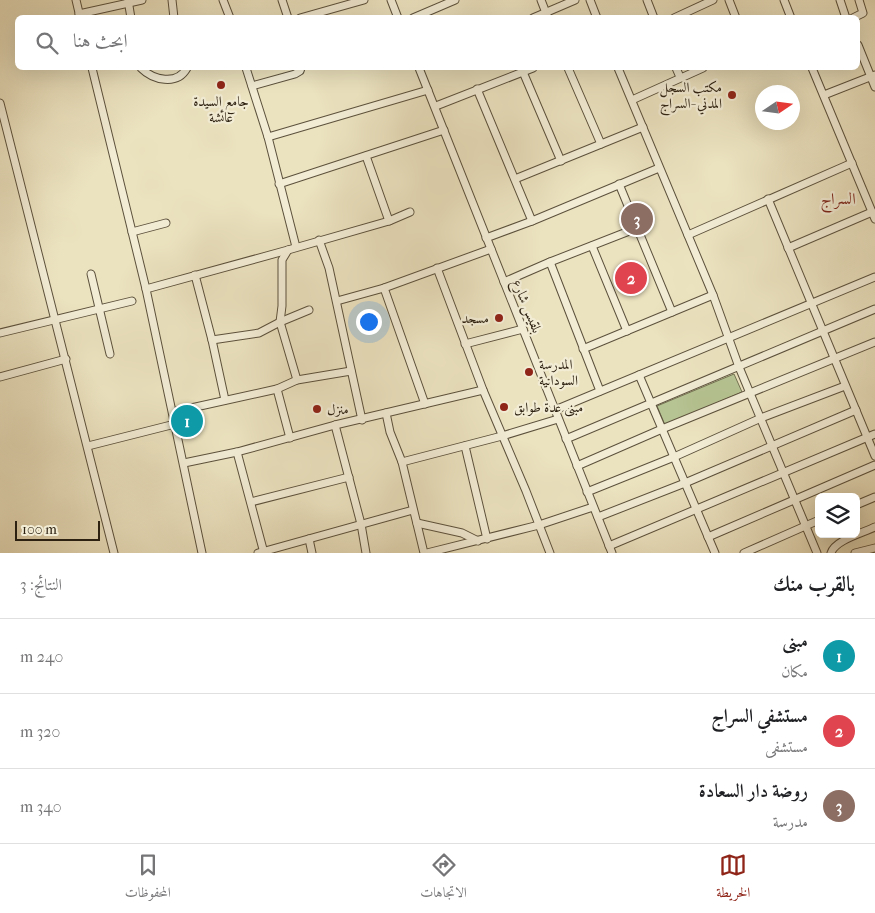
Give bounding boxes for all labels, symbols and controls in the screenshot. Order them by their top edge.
search box [15,15,860,70]
icon: search [33,29,61,57]
text: ابحث هنا [73,30,128,52]
marker: جامع السيدة عائشة [215,79,227,91]
place label: مكتب السجل المدني -السراج [660,79,722,116]
north arrow [755,85,800,130]
marker: مكتب السجل المدني -السراج [726,89,738,101]
place label: جامع السيدة عائشة [193,93,249,126]
district label: السراج [820,189,856,213]
pin: 3 [621,200,653,238]
pin: 2 [615,259,647,297]
street label: بلقيس شارع [506,277,546,337]
your location [356,309,382,335]
place label: مسجد [462,310,489,327]
marker: مسجد [493,312,505,324]
place label: المدرسة السودانية [539,356,578,389]
marker: المدرسة السودانية [523,366,535,378]
place label: مبنى عدة طوابق [514,399,583,417]
place label: منزل [327,401,349,418]
marker: مبنى عدة طوابق [498,401,510,413]
pin: 1 [171,402,203,440]
marker: منزل [311,403,323,415]
map controls [815,493,860,538]
button: layers [815,493,860,538]
scale bar [15,518,100,541]
text: 100 m [22,521,57,538]
text: بالقرب منك [773,572,855,596]
text: النتائج: 3 [20,575,62,594]
text: مبنى [782,630,808,652]
text: 240 m [20,647,63,666]
text: 1 [836,647,842,666]
text: مكان [781,662,808,681]
text: مستشفي السراج [711,705,808,727]
text: 320 m [20,722,60,741]
text: 2 [835,722,843,741]
text: مستشفى [765,737,808,756]
text: روضة دار السعادة [699,780,808,802]
text: 340 m [20,797,62,816]
text: 3 [836,797,842,816]
text: مدرسة [773,812,808,831]
tab: المحفوظات [125,851,171,906]
tab: الاتجاهات [420,851,467,906]
tab: الخريطة [716,851,750,906]

